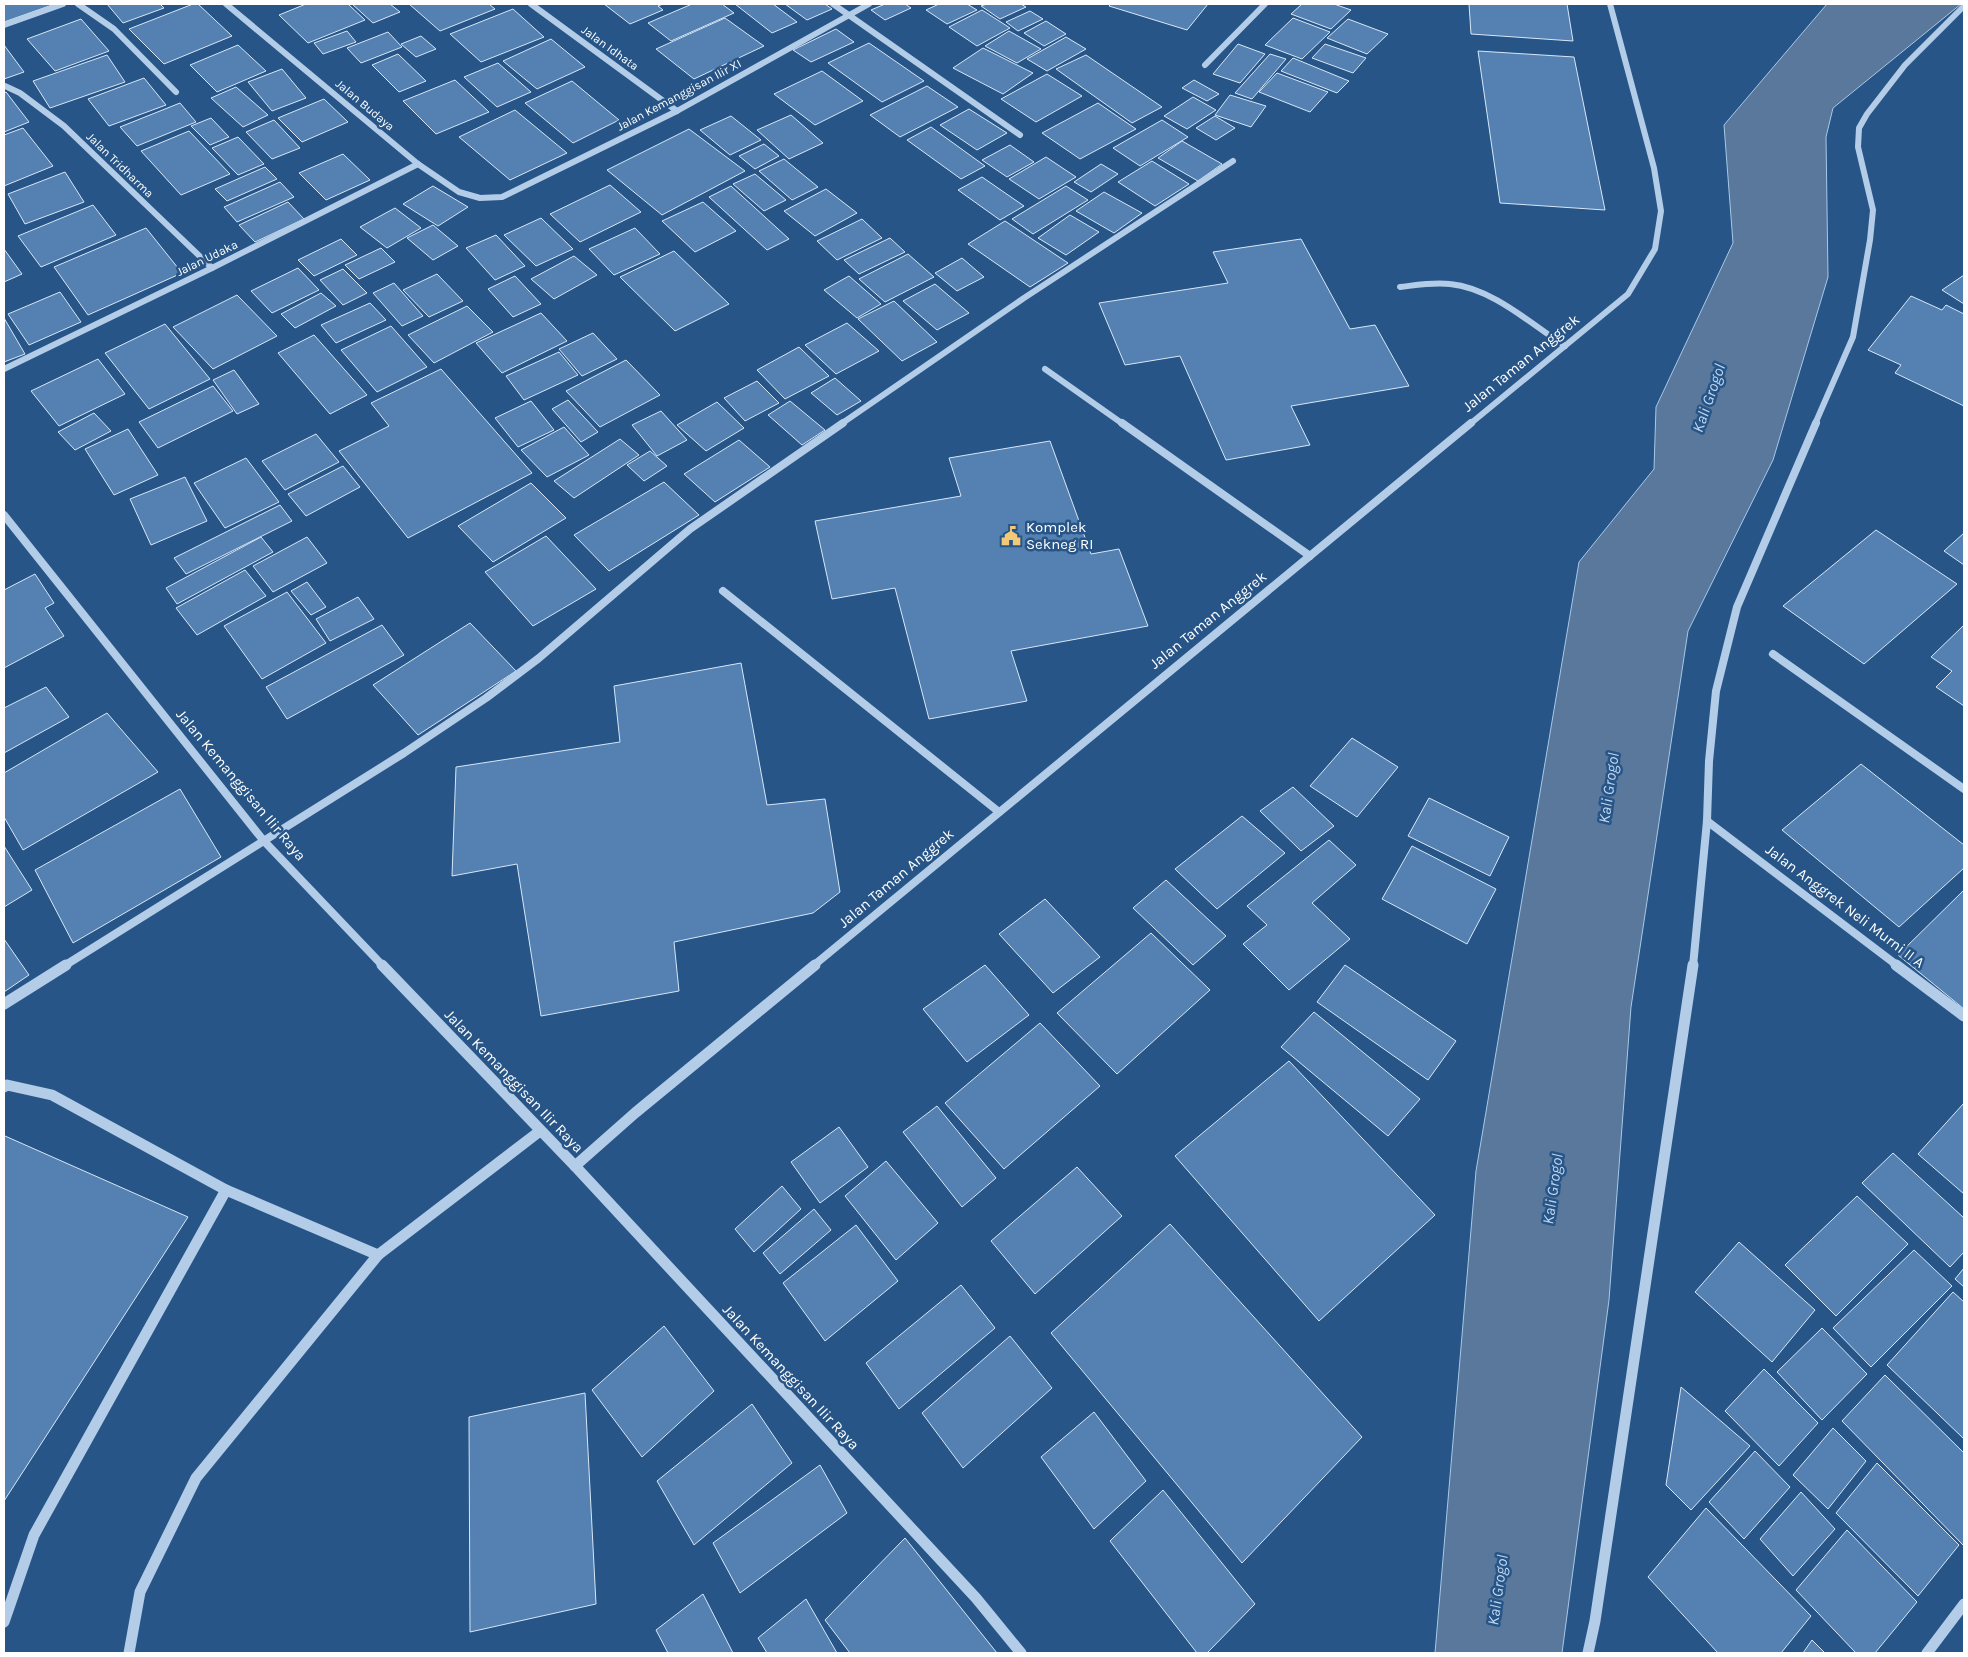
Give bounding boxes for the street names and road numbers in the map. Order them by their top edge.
street label: Jalan Idhata [579,23,641,73]
street label: Jalan Kemanggisan Ilir XI [614,56,744,134]
street label: Jalan Budaya [333,76,397,134]
street label: Jalan Tridharma [84,130,156,200]
street label: Jalan Udaka [174,237,240,279]
street label: Jalan Taman Anggrek [1459,310,1583,416]
street label: Jalan Taman Anggrek [1146,567,1270,673]
street label: Jalan Kemanggisan Ilir Raya [172,706,310,864]
street label: Jalan Taman Anggrek [835,825,957,931]
street label: Jalan Anggrek Neli Murni II A [1762,840,1928,972]
street label: Jalan Kemanggisan Ilir Raya [441,1006,587,1156]
street label: Jalan Kemanggisan Ilir Raya [719,1301,863,1453]

